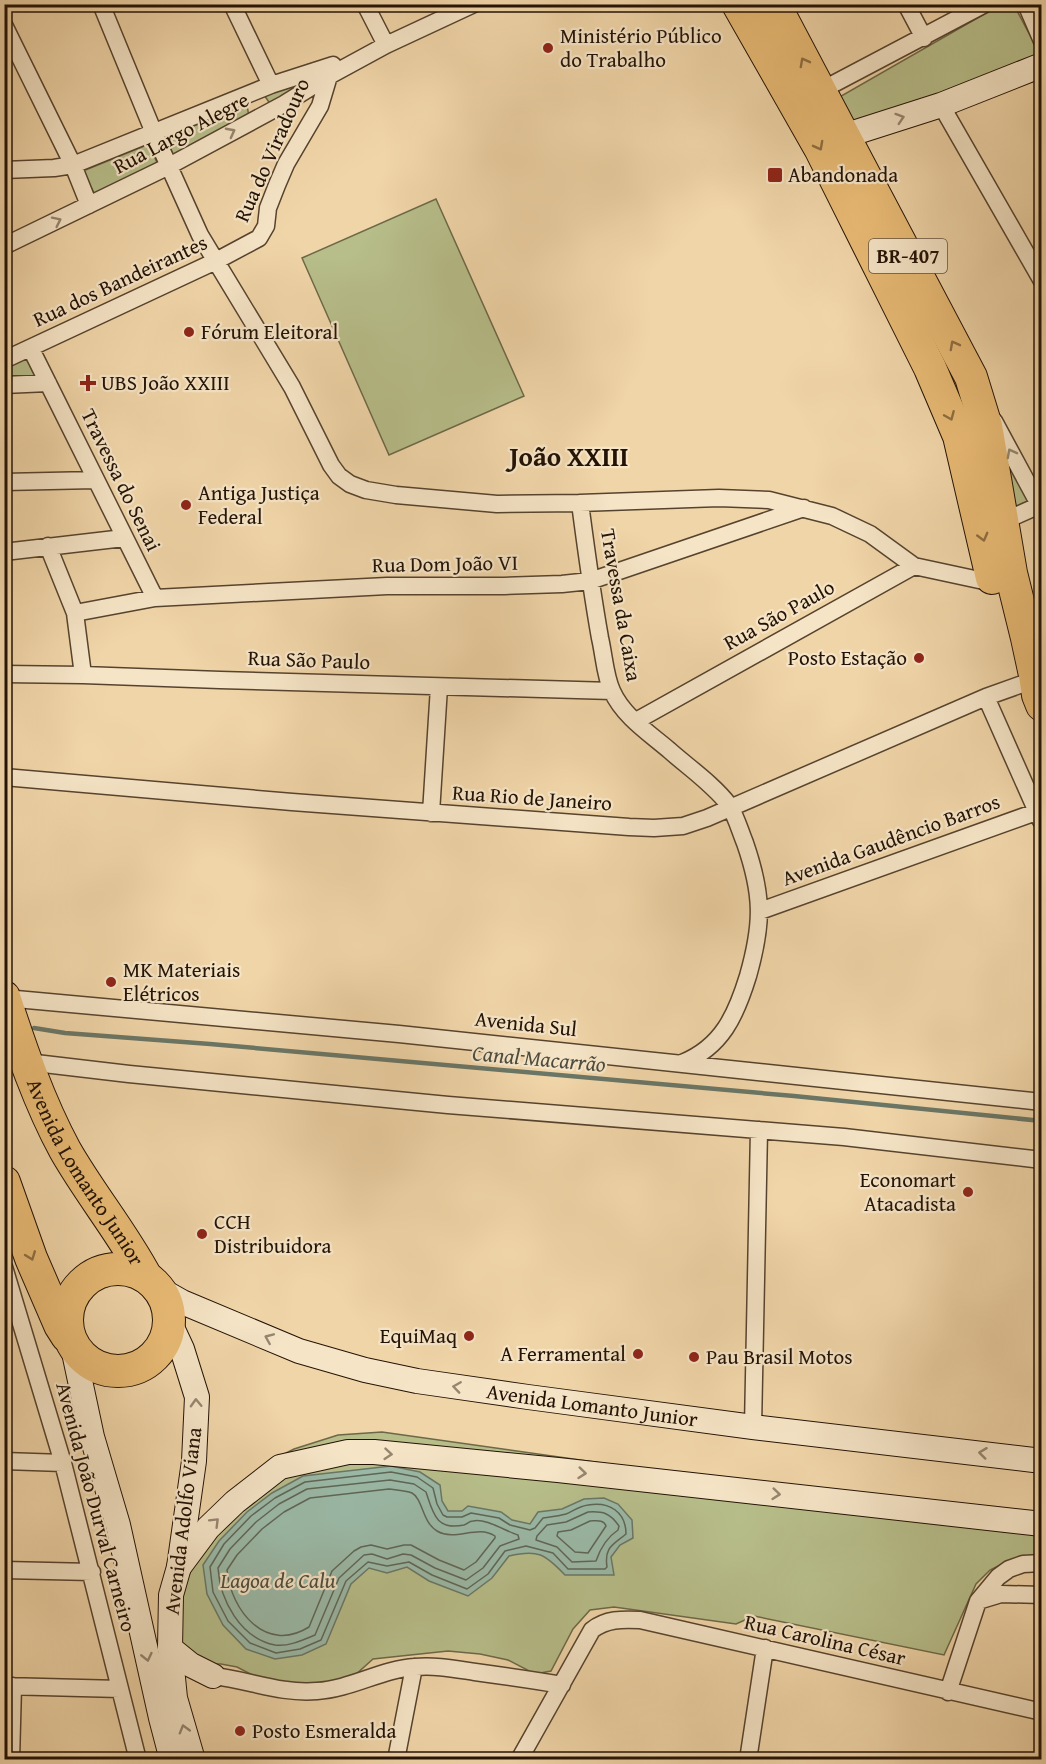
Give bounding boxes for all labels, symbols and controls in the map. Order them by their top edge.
place label: Ministério Público do Trabalho [560,20,722,75]
marker: Ministério Público do Trabalho [541,41,555,55]
one-way arrow [800,57,811,68]
street label: Rua do Viradouro [226,73,317,227]
street label: Rua Largo Alegre [107,84,254,181]
one-way arrow [894,113,905,125]
one-way arrow [225,128,235,139]
one-way arrow [812,140,824,151]
place label: Abandonada [788,159,898,190]
marker: Abandonada [766,166,784,184]
one-way arrow [51,216,62,228]
street label: Rua dos Bandeirantes [27,227,212,335]
road number: BR-407 [869,239,947,273]
place label: Fórum Eleitoral [201,316,339,347]
marker: Fórum Eleitoral [182,325,196,339]
one-way arrow [950,341,961,352]
place label: UBS João XXIII [101,367,230,398]
marker: UBS João XXIII [79,374,97,392]
street label: Travessa do Senai [74,403,169,556]
one-way arrow [943,410,955,421]
district label: João XXIII [505,436,629,476]
one-way arrow [1007,449,1018,460]
place label: Antiga Justiça Federal [198,477,320,532]
marker: Antiga Justiça Federal [179,498,193,512]
street label: Travessa da Caixa [593,526,650,684]
one-way arrow [975,532,988,542]
street label: Rua Dom João VI [372,547,518,580]
street label: Rua São Paulo [718,571,840,658]
street label: Rua São Paulo [247,642,371,677]
place label: Posto Estação [788,642,907,673]
marker: Posto Estação [912,651,926,665]
street label: Rua Rio de Janeiro [451,776,613,819]
street label: Avenida Gaudêncio Barros [778,786,1004,893]
place label: MK Materiais Elétricos [123,954,240,1009]
marker: MK Materiais Elétricos [104,975,118,989]
street label: Avenida Sul [473,1003,579,1044]
water label: Canal Macarrão [471,1036,607,1080]
street label: Avenida Lomanto Junior [19,1074,152,1272]
place label: Economart Atacadista [860,1164,957,1219]
marker: Economart Atacadista [961,1185,975,1199]
place label: CCH Distribuidora [214,1206,331,1261]
marker: CCH Distribuidora [195,1227,209,1241]
one-way arrow [24,1250,36,1261]
place label: EquiMaq [380,1320,457,1351]
marker: EquiMaq [462,1329,476,1343]
one-way arrow [264,1333,275,1345]
place label: A Ferramental [500,1338,626,1369]
place label: Pau Brasil Motos [706,1341,853,1372]
marker: A Ferramental [631,1347,645,1361]
marker: Pau Brasil Motos [687,1350,701,1364]
street label: Avenida Lomanto Junior [485,1375,700,1435]
street label: Avenida João Durval Carneiro [48,1379,145,1635]
one-way arrow [452,1382,461,1394]
one-way arrow [189,1398,202,1407]
street label: Avenida Adolfo Viana [156,1425,209,1617]
one-way arrow [384,1447,393,1460]
one-way arrow [979,1448,988,1460]
one-way arrow [578,1466,587,1478]
one-way arrow [772,1487,781,1500]
one-way arrow [207,1518,218,1529]
water label: Lagoa de Calu [219,1564,336,1596]
street label: Rua Carolina César [741,1606,909,1673]
one-way arrow [140,1651,153,1661]
place label: Posto Esmeralda [252,1715,397,1746]
one-way arrow [179,1724,191,1735]
marker: Posto Esmeralda [233,1724,247,1738]

